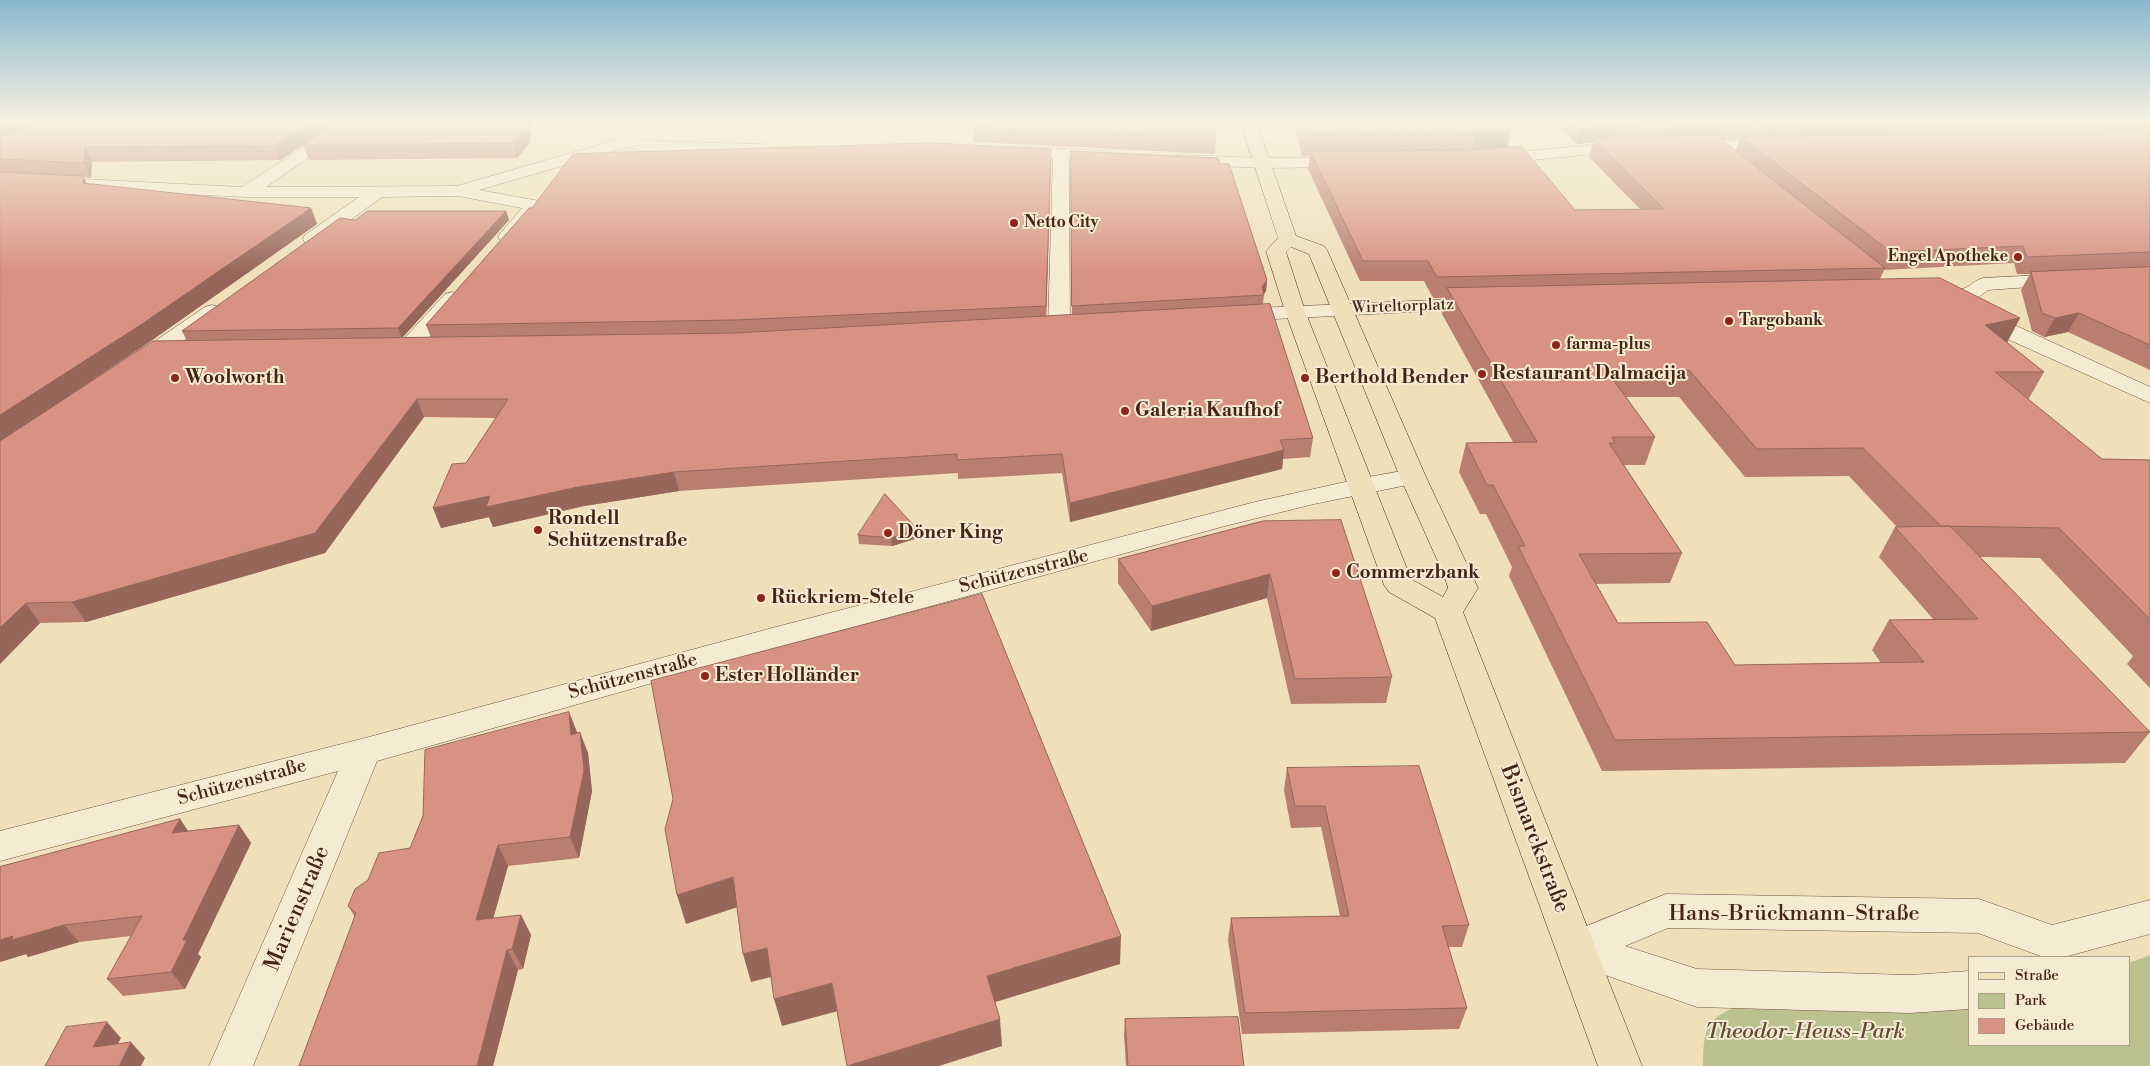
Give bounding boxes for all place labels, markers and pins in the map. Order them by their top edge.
place label: Netto City [1024,213,1099,233]
marker: Netto City [1008,217,1020,229]
place label: Engel Apotheke [1888,247,2008,267]
marker: Engel Apotheke [2012,251,2024,263]
place label: Targobank [1739,311,1823,331]
marker: Targobank [1723,315,1735,327]
place label: farma-plus [1566,335,1650,355]
marker: farma-plus [1550,339,1562,351]
place label: Restaurant Dalmacija [1492,363,1686,385]
place label: Woolworth [185,367,285,389]
place label: Berthold Bender [1315,367,1469,389]
marker: Restaurant Dalmacija [1476,368,1488,380]
marker: Woolworth [169,372,181,384]
marker: Berthold Bender [1299,372,1311,384]
place label: Galeria Kaufhof [1135,400,1280,422]
marker: Galeria Kaufhof [1119,405,1131,417]
place label: Rondell Schützenstraße [548,508,687,552]
place label: Döner King [898,522,1003,544]
marker: Rondell Schützenstraße [532,524,544,536]
marker: Döner King [882,527,894,539]
place label: Commerzbank [1346,562,1480,584]
marker: Commerzbank [1330,567,1342,579]
place label: Rückriem-Stele [771,587,914,609]
marker: Rückriem-Stele [755,592,767,604]
place label: Ester Holländer [715,665,859,687]
marker: Ester Holländer [699,670,711,682]

